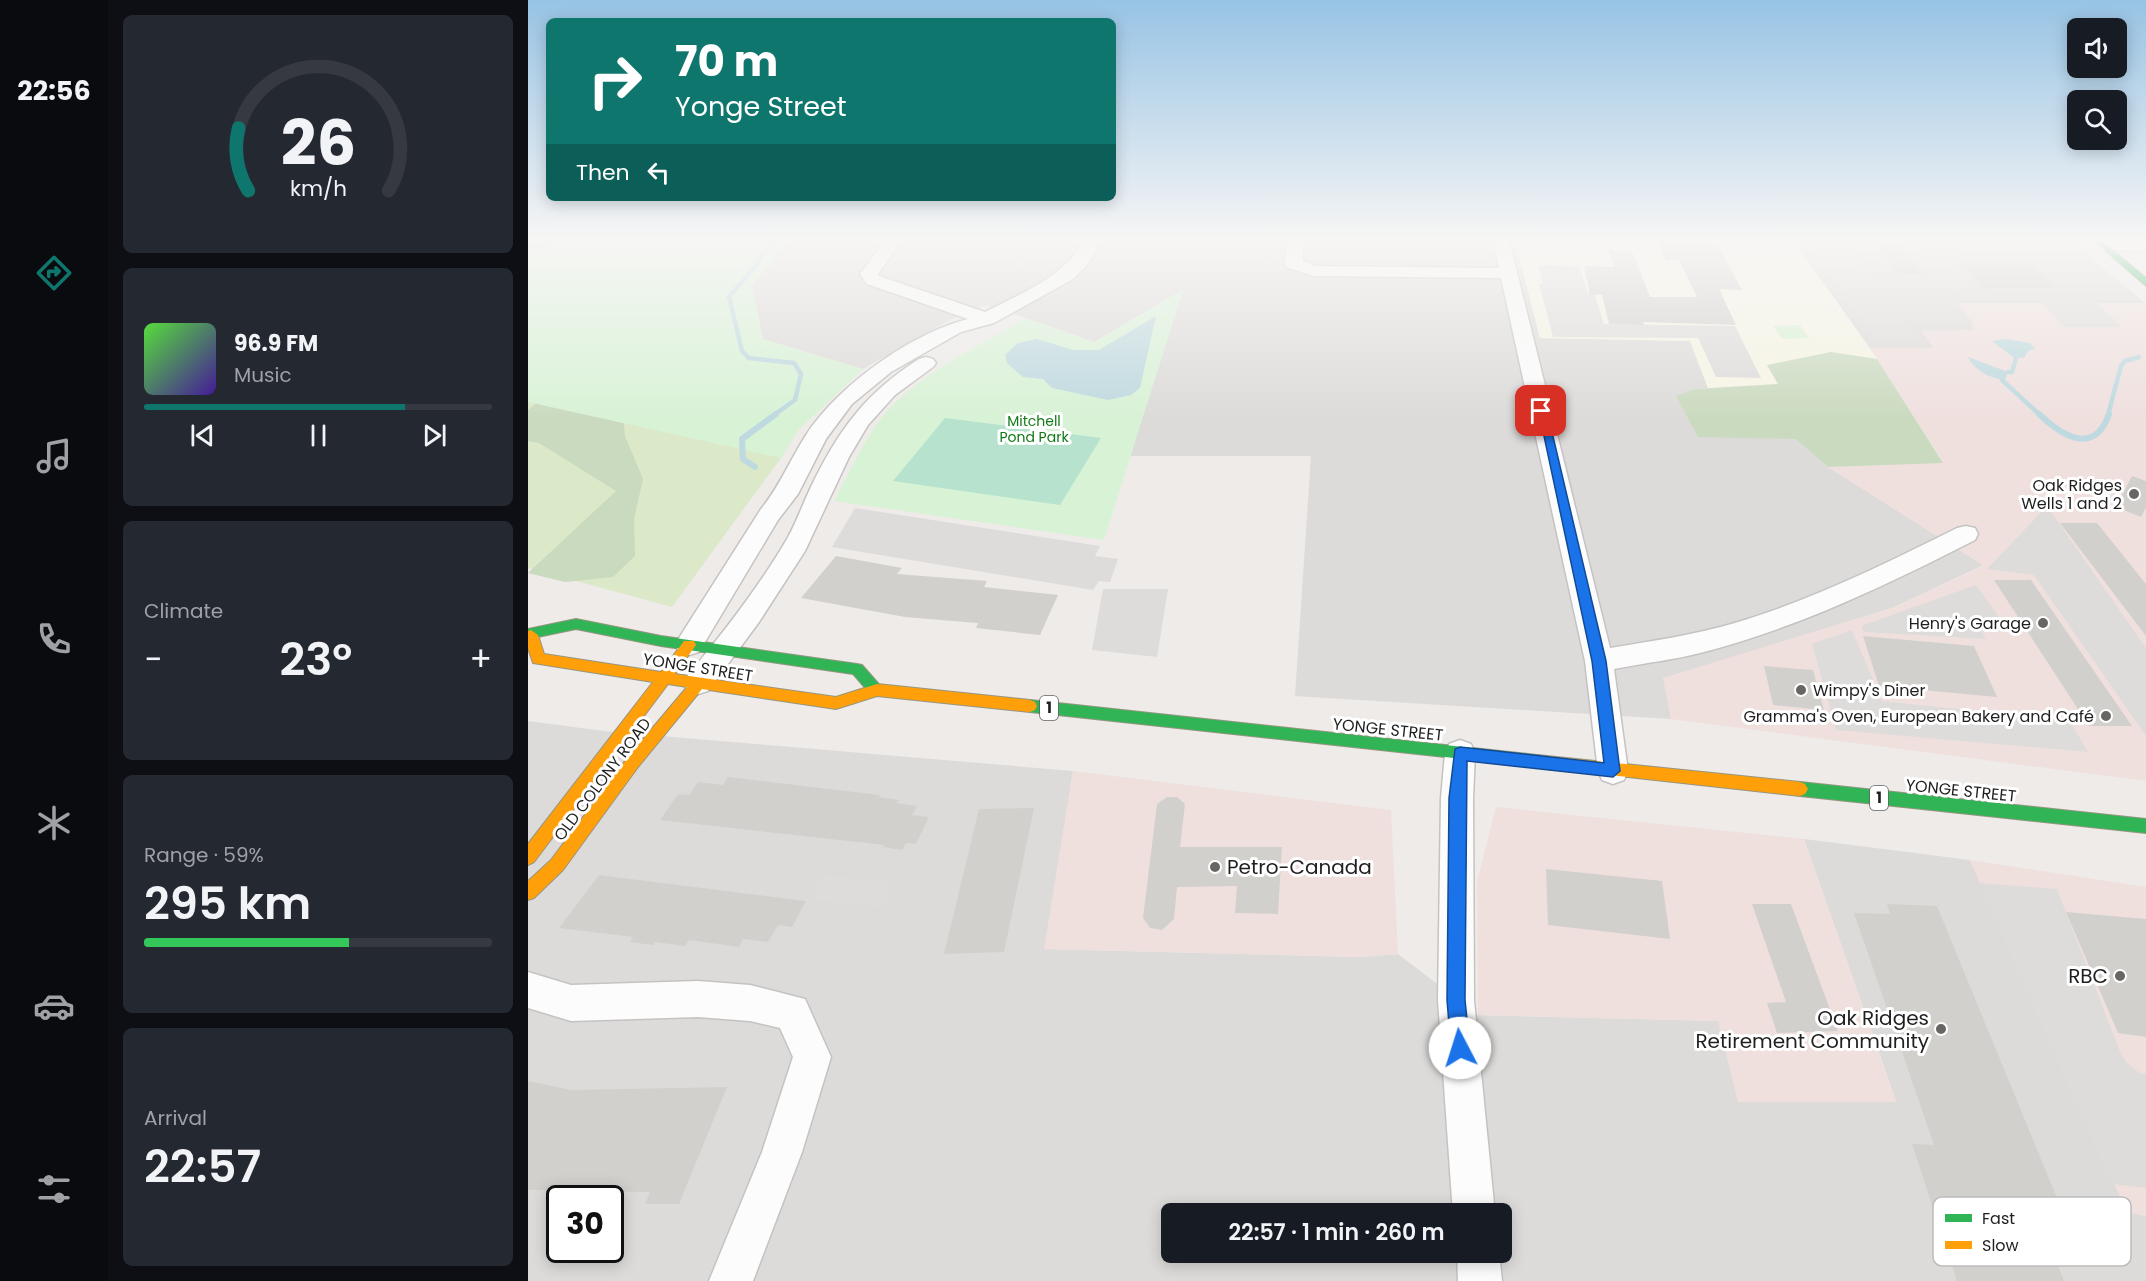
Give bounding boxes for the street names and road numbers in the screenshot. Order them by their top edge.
street label: YONGE STREET [641,647,755,688]
road number: 1 [1040,696,1058,720]
street label: YONGE STREET [1332,712,1445,747]
street label: OLD COLONY ROAD [548,713,656,846]
street label: YONGE STREET [1905,773,2018,808]
road number: 1 [1870,786,1888,810]

